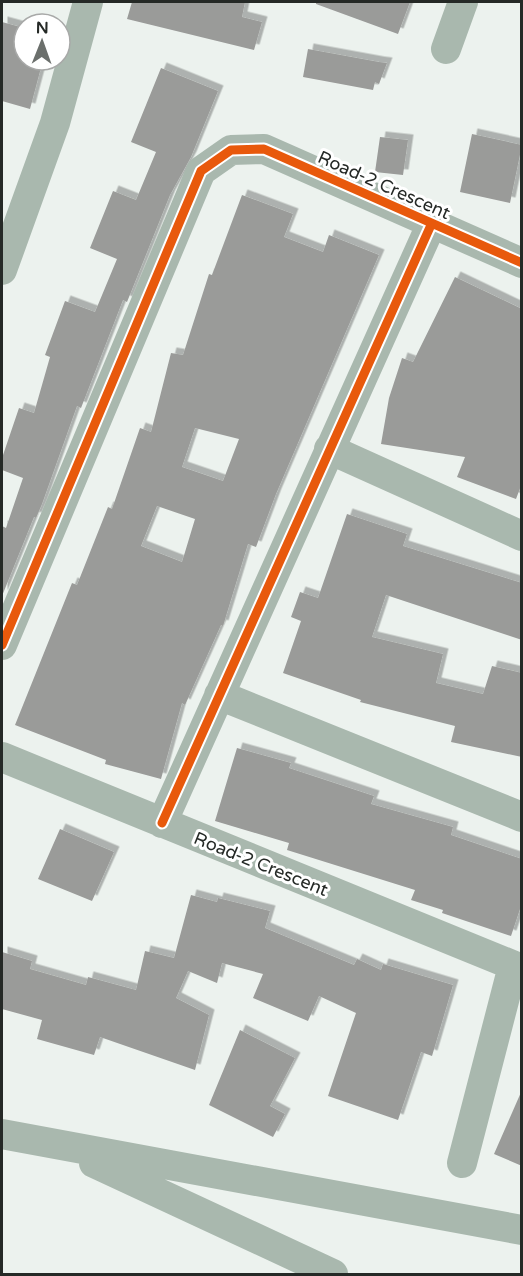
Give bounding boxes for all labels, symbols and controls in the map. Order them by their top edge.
north arrow [12,12,72,72]
text: N [36,18,49,38]
street label: Road-2 Crescent [314,146,454,224]
street label: Road-2 Crescent [191,827,331,901]

